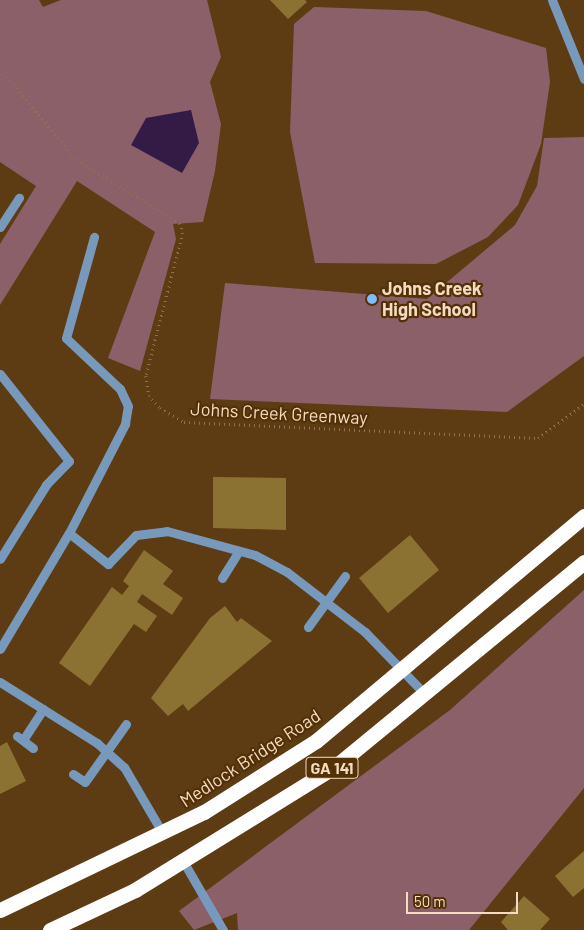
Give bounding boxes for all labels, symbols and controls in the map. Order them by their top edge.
place label: Johns Creek High School [382,278,482,320]
marker: Johns Creek High School [366,293,378,305]
street label: Johns Creek Greenway [190,398,368,428]
street label: Medlock Bridge Road [176,705,324,811]
road number: GA 141 [304,754,360,781]
scale bar [409,882,522,914]
text: 50 m [414,892,446,910]

